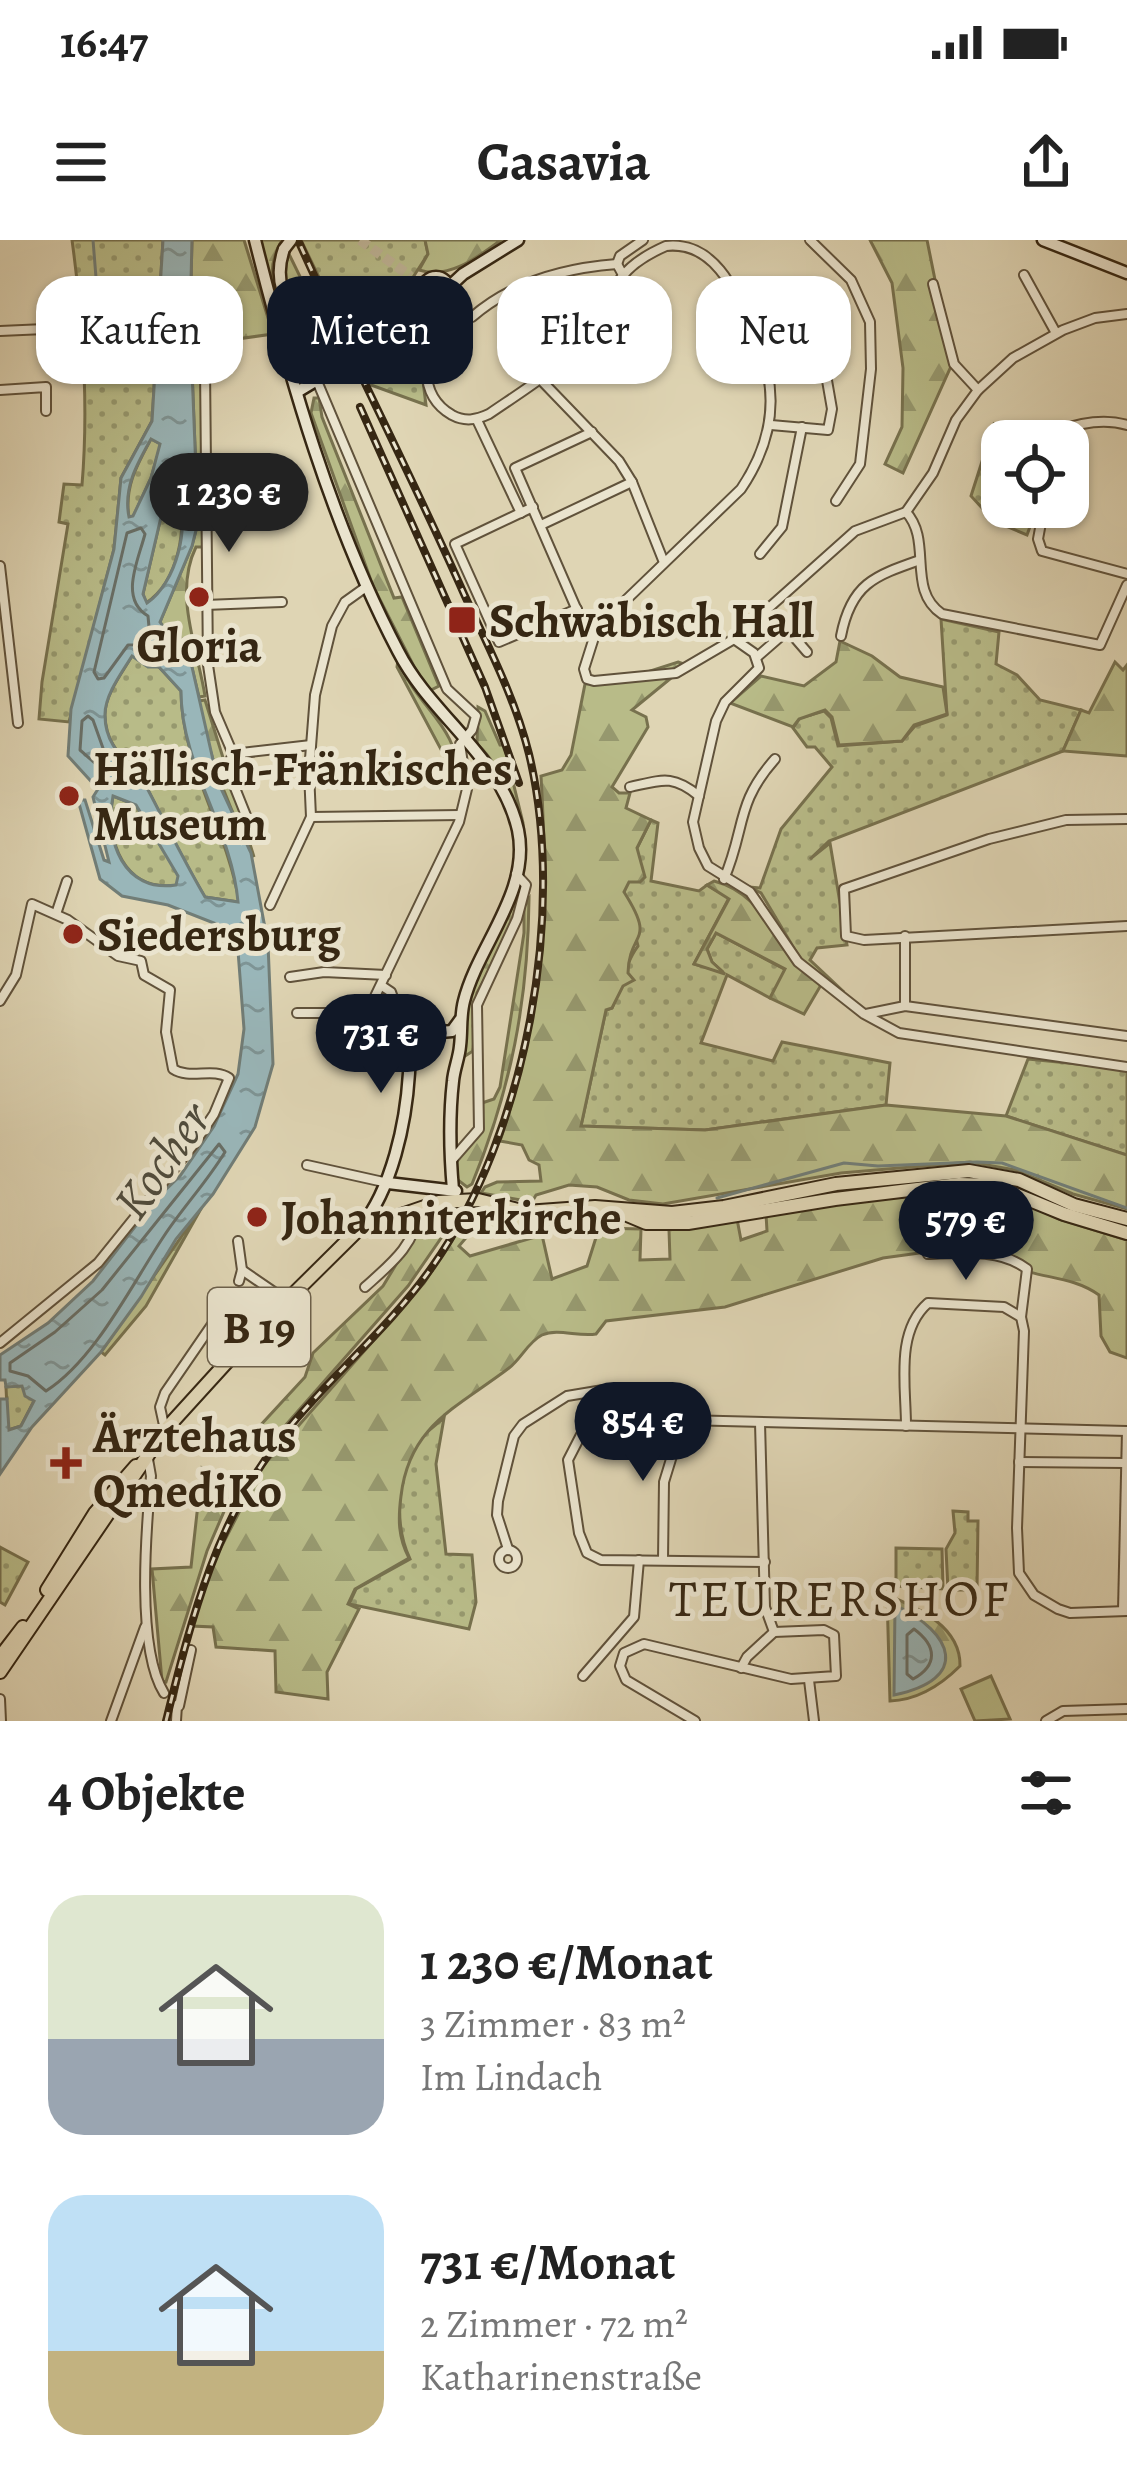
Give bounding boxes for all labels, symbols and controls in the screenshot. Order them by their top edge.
text: 16:47 [60,11,148,73]
text: Casavia [477,125,650,199]
icon: menu [48,129,114,195]
icon: share [1013,129,1079,195]
chip: Kaufen [36,276,243,384]
chip: Mieten [267,276,473,384]
chip: Filter [497,276,672,384]
chip: Neu [696,276,851,384]
map controls [981,420,1089,528]
button: locate [981,420,1089,528]
pin: 1 230 € [118,453,340,555]
text: 1 230 € [176,465,282,518]
marker: Gloria [186,584,212,610]
place label: Schwäbisch Hall [489,588,815,654]
marker: Schwäbisch Hall [446,604,478,636]
place label: Gloria [136,613,262,679]
place label: Hällisch-Fränkisches Museum [93,736,513,857]
marker: Hällisch-Fränkisches Museum [56,783,82,809]
place label: Siedersburg [97,902,341,968]
marker: Siedersburg [60,921,86,947]
pin: 731 € [297,994,465,1096]
text: 731 € [343,1006,419,1059]
water label: Kocher [96,1086,229,1233]
pin: 579 € [882,1181,1050,1283]
place label: Johanniterkirche [281,1185,622,1251]
text: 579 € [926,1193,1006,1246]
marker: Johanniterkirche [244,1204,270,1230]
road number: B 19 [208,1288,310,1366]
pin: 854 € [559,1382,727,1484]
text: 854 € [602,1394,684,1447]
place label: Ärztehaus QmediKo [92,1403,297,1524]
marker: Ärztehaus QmediKo [50,1447,82,1479]
district label: TEURERSHOF [669,1564,1011,1634]
text: 4 Objekte [48,1758,246,1828]
icon: filters [1013,1760,1079,1826]
text: 1 230 €/Monat [420,1927,713,1997]
icon: home [144,1943,288,2087]
text: 3 Zimmer · 83 m² [420,1997,686,2050]
text: Im Lindach [420,2050,602,2103]
text: 731 €/Monat [420,2227,676,2297]
icon: home [144,2243,288,2387]
text: 2 Zimmer · 72 m² [420,2297,688,2350]
text: Katharinenstraße [420,2350,702,2403]

